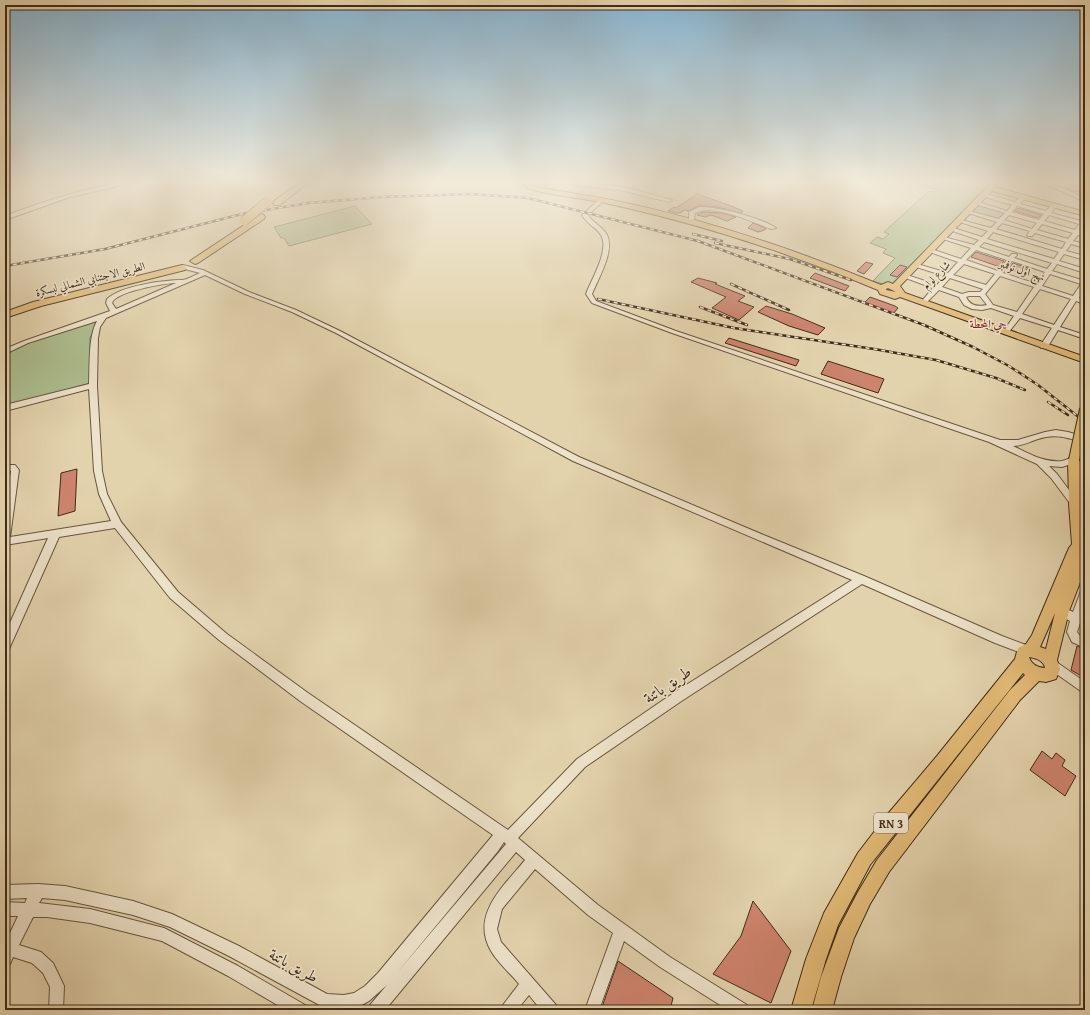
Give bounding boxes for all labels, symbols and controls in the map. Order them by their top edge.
street label: نهج اول نوفمبر [995,255,1047,288]
street label: شارع لوام [918,257,955,294]
street label: الطريق الاجتنابي الشمالي لبسكرة [34,258,147,301]
district label: حي المحطة [969,315,1007,334]
street label: طريق باتنة [638,659,696,709]
road number: RN 3 [874,813,908,833]
street label: طريق باتنة [265,942,323,988]

